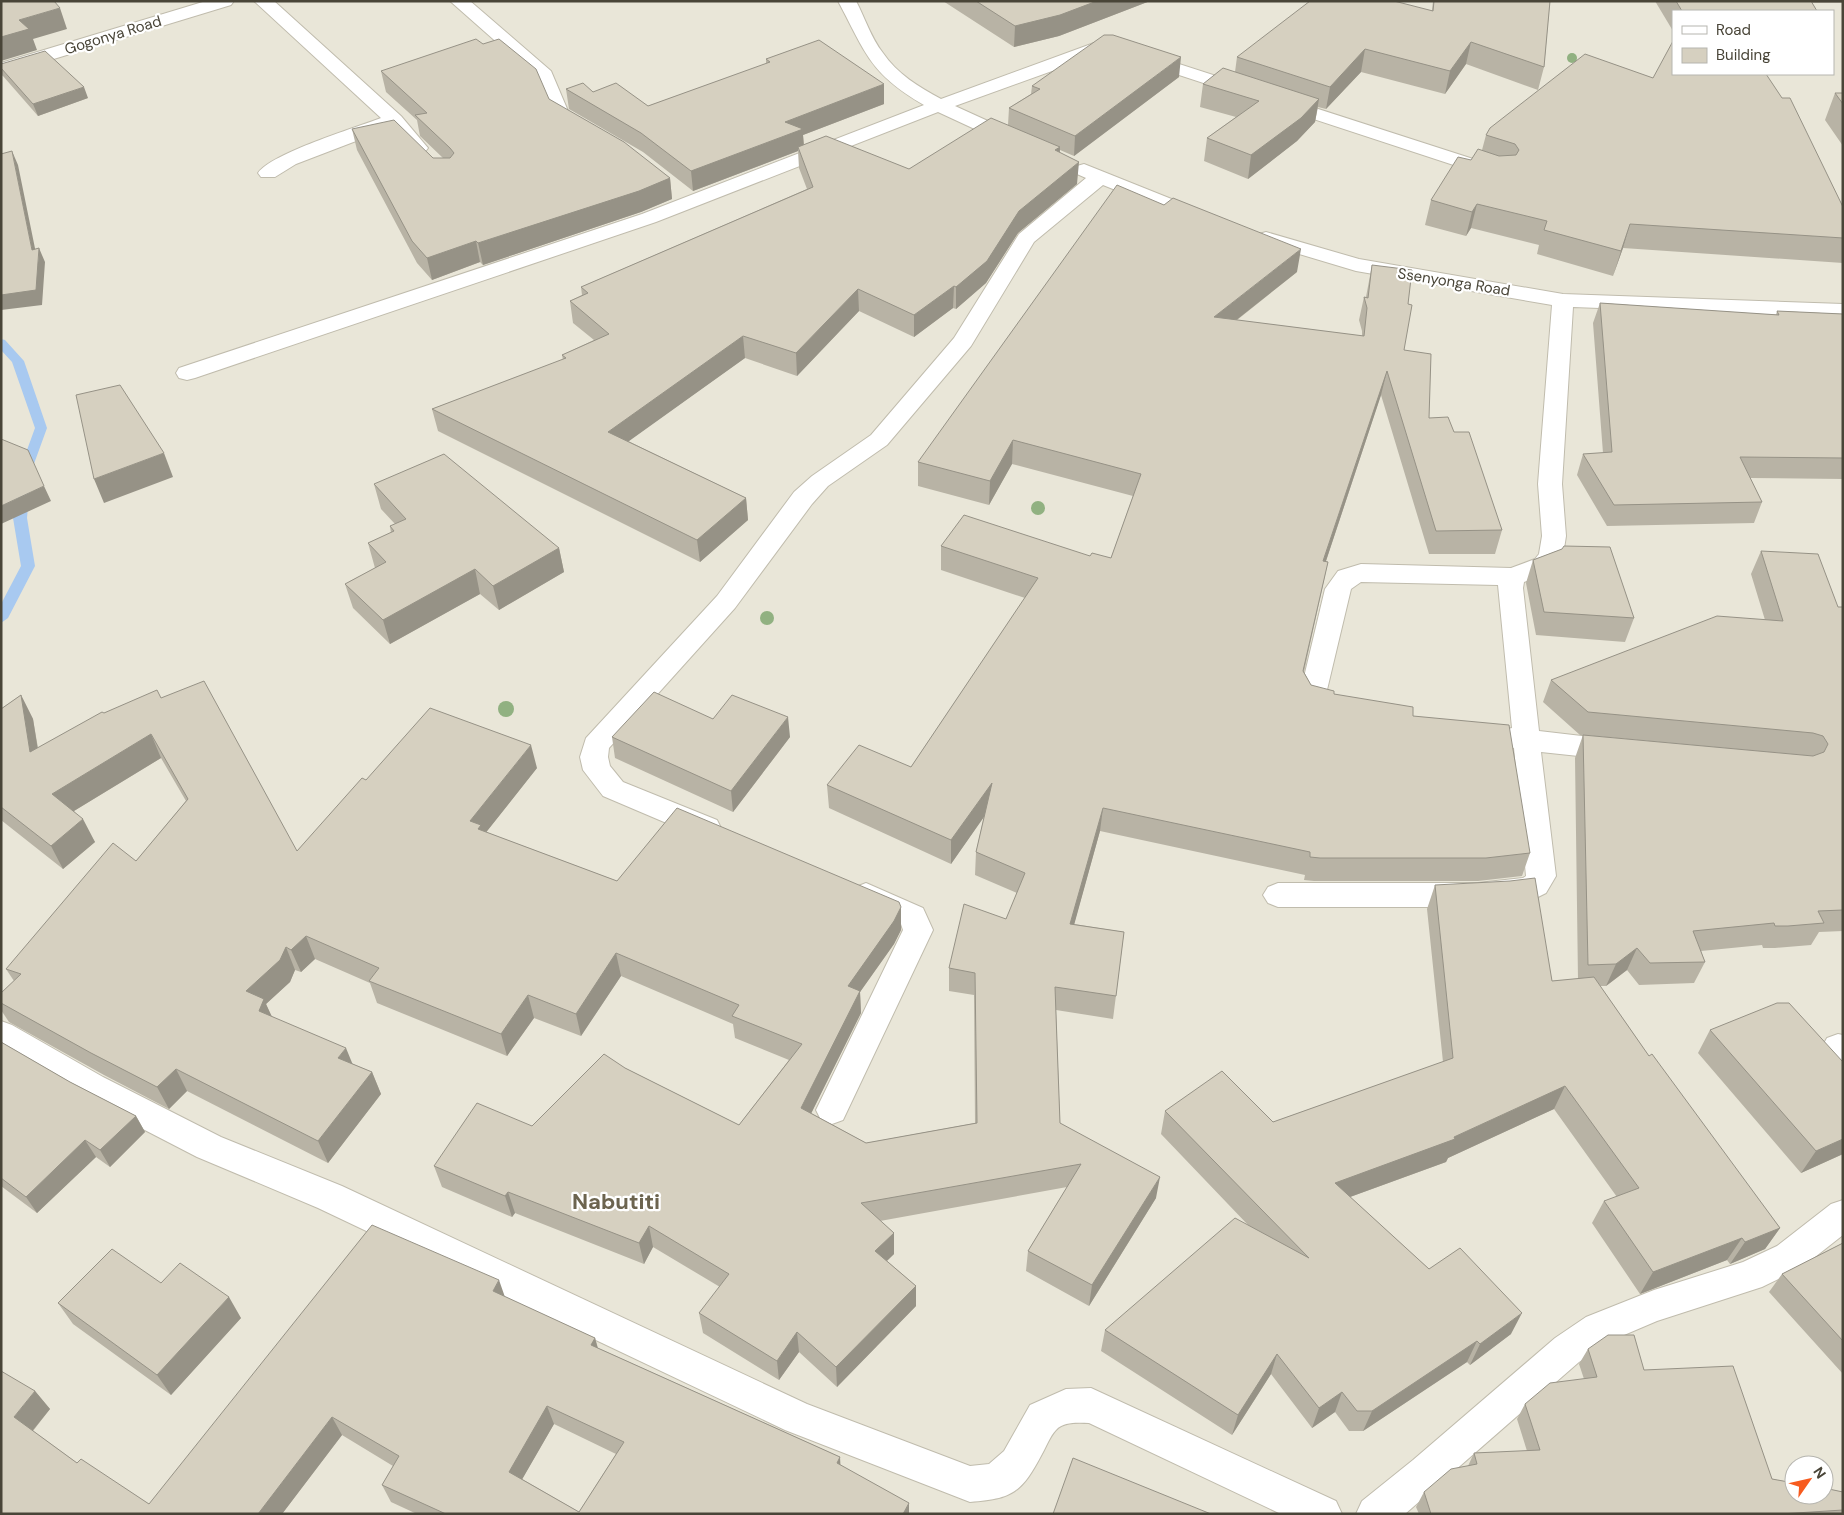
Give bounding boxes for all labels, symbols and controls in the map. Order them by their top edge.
legend [1672,10,1834,75]
street label: Gogonya Road [62,11,164,59]
text: Road [1716,20,1751,40]
text: Building [1716,45,1771,65]
street label: Ssenyonga Road [1396,263,1512,301]
district label: Nabutiti [572,1187,660,1216]
north arrow [1784,1455,1834,1505]
text: N [1809,1463,1830,1482]

